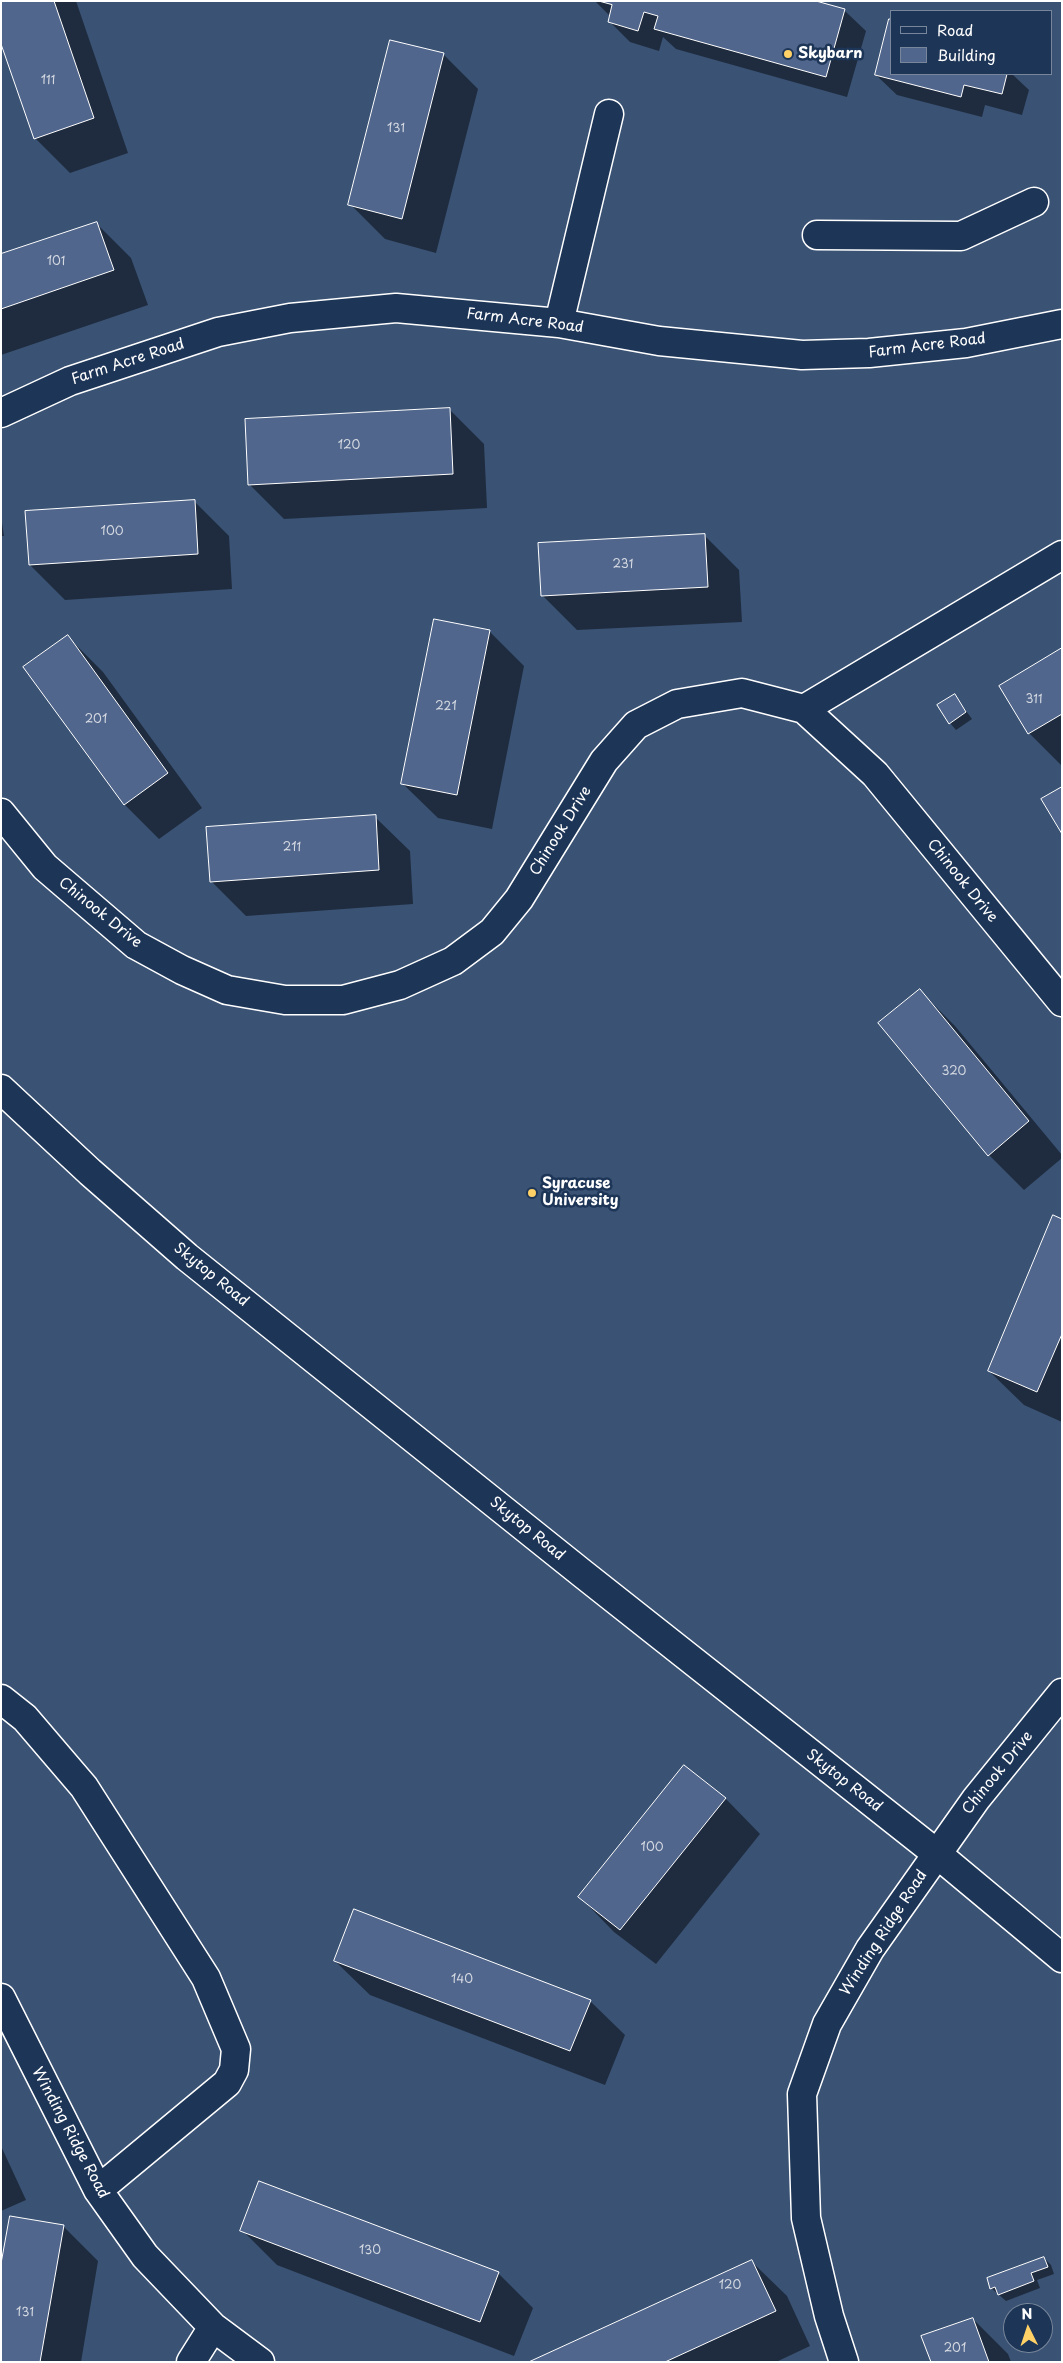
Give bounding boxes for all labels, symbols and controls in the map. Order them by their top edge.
legend [890,10,1053,75]
text: Road [937,18,973,41]
text: Building [937,43,996,66]
place label: Skybarn [798,45,863,63]
marker: Skybarn [782,48,794,60]
house number: 111 [41,74,55,88]
house number: 131 [387,122,405,136]
house number: 101 [47,255,65,269]
street label: Farm Acre Road [465,305,585,337]
street label: Farm Acre Road [867,330,987,362]
street label: Farm Acre Road [69,335,187,389]
house number: 120 [338,439,360,453]
house number: 100 [101,525,123,539]
house number: 231 [613,558,633,572]
house number: 311 [1025,693,1043,707]
house number: 221 [435,700,457,714]
house number: 201 [85,713,107,727]
street label: Chinook Drive [526,783,596,879]
street label: Chinook Drive [923,836,1001,926]
house number: 211 [283,841,301,855]
street label: Chinook Drive [55,874,145,952]
house number: 320 [942,1065,966,1079]
place label: Syracuse University [542,1175,618,1210]
marker: Syracuse University [526,1187,538,1199]
street label: Skytop Road [170,1239,252,1311]
street label: Skytop Road [486,1493,568,1565]
street label: Chinook Drive [959,1728,1037,1818]
street label: Skytop Road [803,1746,885,1816]
house number: 100 [641,1841,663,1855]
street label: Winding Ridge Road [837,1867,931,1999]
house number: 140 [451,1973,473,1987]
street label: Winding Ridge Road [28,2064,112,2202]
house number: 130 [359,2244,381,2258]
house number: 120 [719,2279,741,2293]
north arrow [1003,2303,1053,2353]
text: N [1021,2303,1033,2324]
house number: 131 [16,2306,34,2320]
house number: 201 [944,2342,966,2356]

